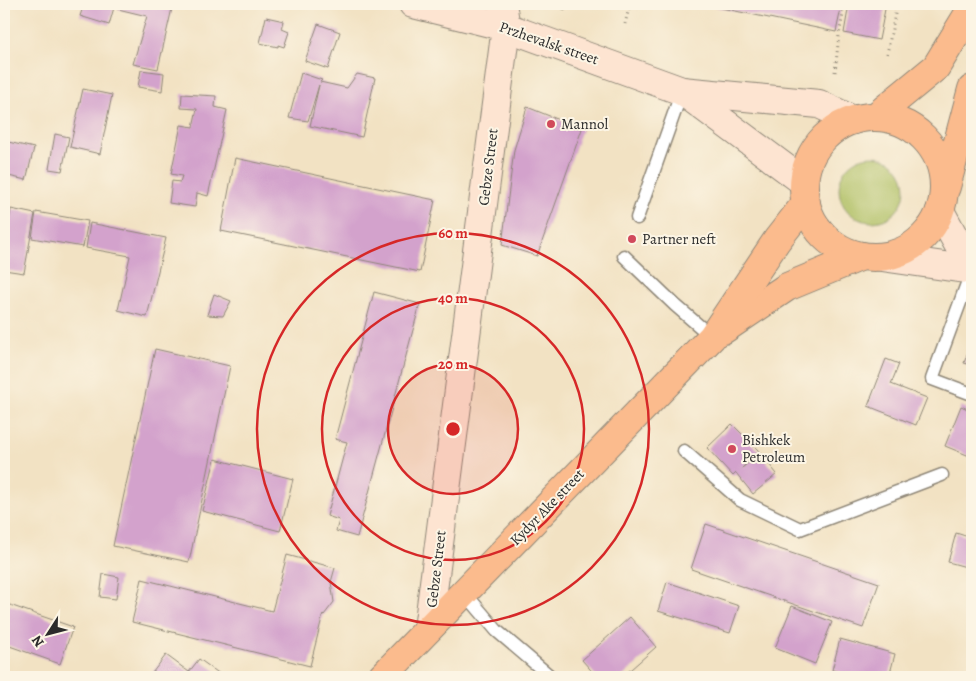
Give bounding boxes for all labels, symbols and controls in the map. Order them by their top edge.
street label: Przhevalsk street [497,17,601,69]
place label: Mannol [561,114,608,134]
marker: Mannol [545,118,557,130]
street label: Gebze Street [473,127,503,207]
text: 60 m [438,223,468,243]
place label: Partner neft [642,229,716,249]
marker: Partner neft [626,233,638,245]
text: 40 m [438,288,468,308]
text: 20 m [438,354,468,374]
centre of rings [444,420,462,438]
place label: Bishkek Petroleum [742,430,806,467]
marker: Bishkek Petroleum [726,443,738,455]
street label: Kydyr Ake street [505,464,589,550]
street label: Gebze Street [421,529,451,609]
north arrow [22,608,72,658]
text: N [27,632,49,651]

